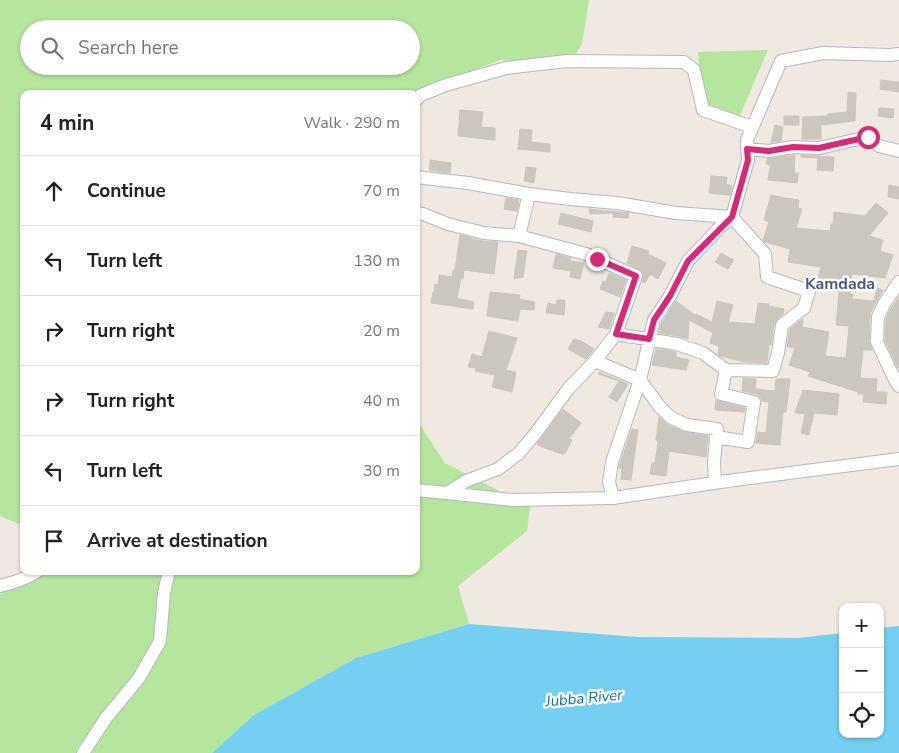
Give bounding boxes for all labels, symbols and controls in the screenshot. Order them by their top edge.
search box [20,20,420,75]
icon: search [38,34,66,62]
text: Search here [78,35,179,61]
text: 4 min [40,109,94,137]
text: Walk · 290 m [304,112,400,134]
route start [857,126,880,149]
icon: ahead [40,177,68,205]
text: Continue [87,178,166,204]
text: 70 m [363,180,400,202]
icon: left [40,247,68,275]
text: Turn left [87,248,162,274]
route end [586,248,609,271]
text: 130 m [353,250,400,272]
district label: Kamdada [805,273,875,295]
icon: right [40,317,68,345]
text: Turn right [87,318,174,344]
text: 20 m [363,320,400,342]
icon: right [40,387,68,415]
text: Turn right [87,388,174,414]
text: 40 m [363,390,400,412]
icon: left [40,457,68,485]
text: Turn left [87,458,162,484]
text: 30 m [363,460,400,482]
icon: arrive [40,527,68,555]
text: Arrive at destination [87,528,268,554]
map controls [839,603,884,738]
button: + [839,603,884,648]
button: − [839,648,884,693]
water label: Jubba River [544,685,624,711]
button: locate [839,693,884,738]

